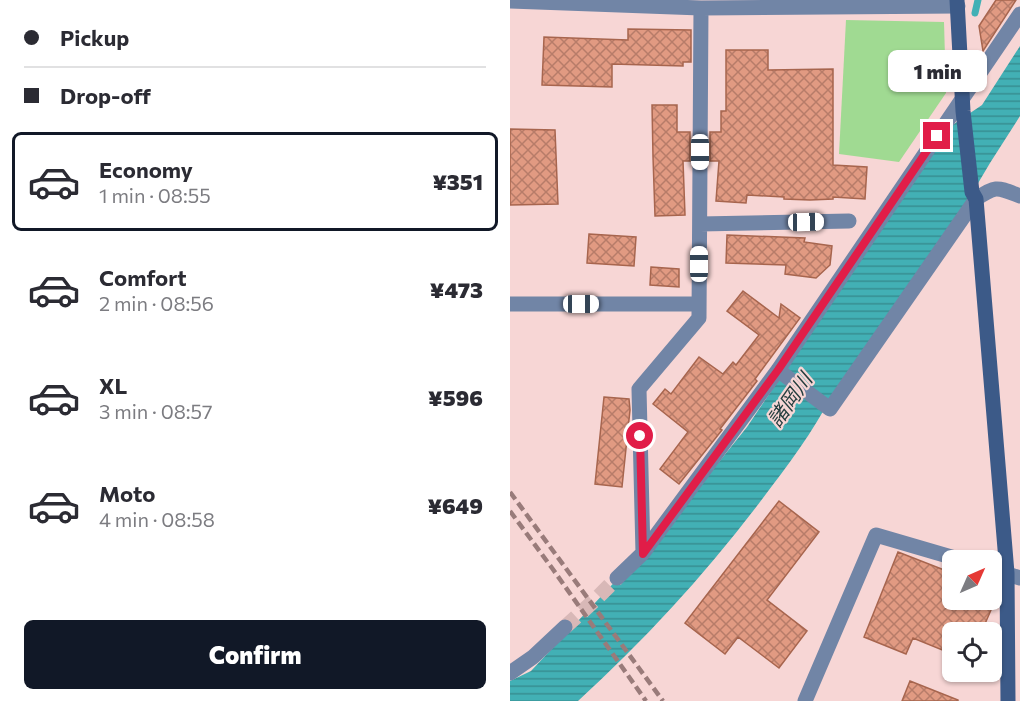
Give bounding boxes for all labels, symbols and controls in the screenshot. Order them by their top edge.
text: Pickup [60,24,129,51]
callout: 1 min [888,49,986,91]
text: 1 min [913,59,962,83]
text: Drop-off [60,82,151,109]
route end [923,122,950,149]
car [691,134,709,170]
icon: car [27,155,81,209]
text: Economy [99,156,193,183]
text: ¥351 [432,168,483,195]
text: 1 min · 08:55 [99,183,211,207]
car [788,213,824,231]
car [690,246,708,282]
icon: car [27,263,81,317]
text: Comfort [99,264,187,291]
text: ¥473 [430,276,483,303]
text: 2 min · 08:56 [99,291,214,315]
car [563,295,599,313]
water label: 諸岡川 [762,366,817,431]
icon: car [27,371,81,425]
text: XL [99,372,127,399]
text: ¥596 [428,384,483,411]
text: 3 min · 08:57 [99,399,213,423]
route start [626,422,653,449]
icon: car [27,479,81,533]
text: Moto [99,480,155,507]
text: ¥649 [428,492,483,519]
text: 4 min · 08:58 [99,507,215,531]
north arrow [942,550,1002,610]
map controls [942,550,1002,682]
button: Confirm [24,620,486,689]
button: locate [942,622,1002,682]

